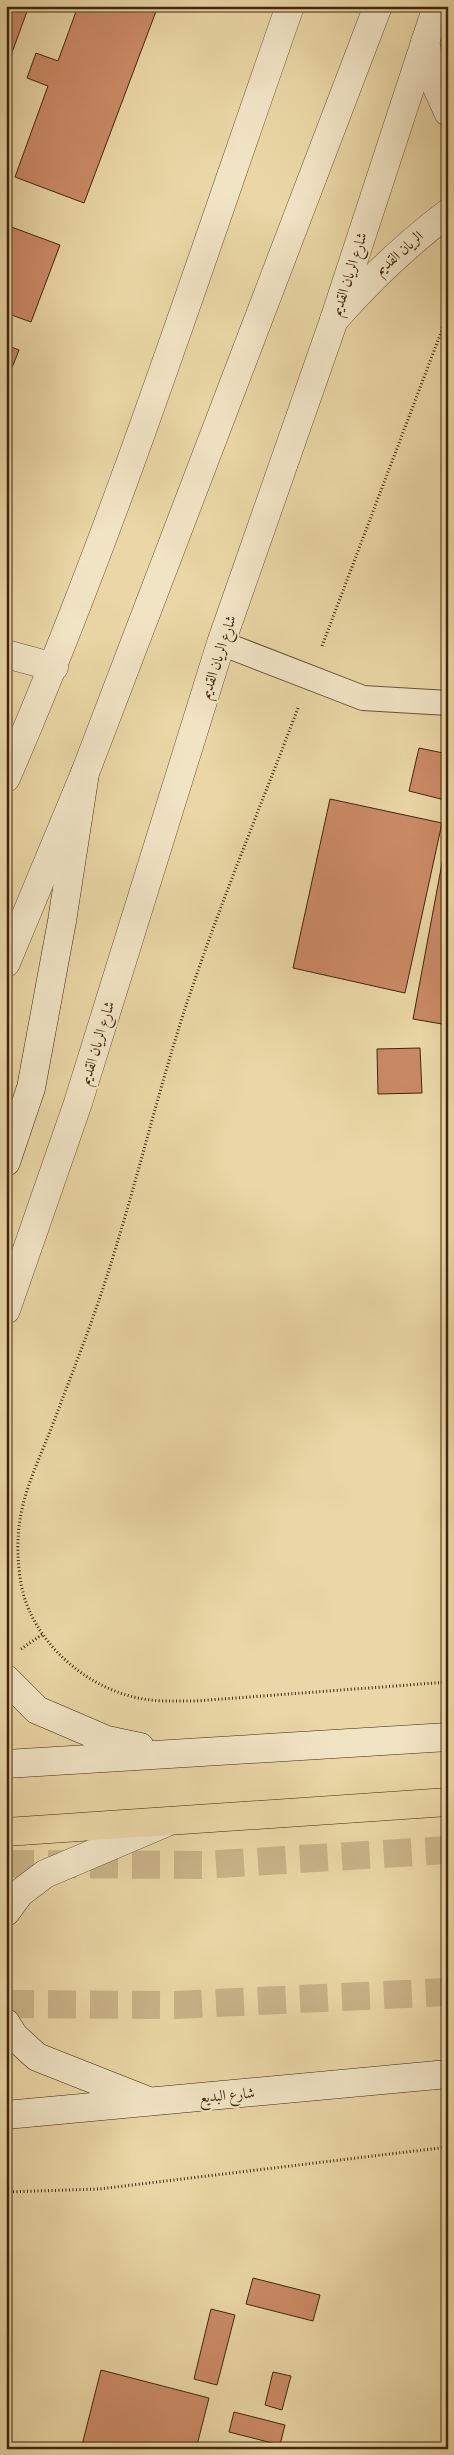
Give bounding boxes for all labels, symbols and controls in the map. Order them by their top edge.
street label: الريان القديم [371,226,429,282]
street label: شارع الريان القديم [326,230,375,319]
street label: شارع الريان القديم [195,613,244,702]
street label: شارع الريان القديم [75,998,122,1088]
street label: شارع البديع [198,2083,256,2111]

